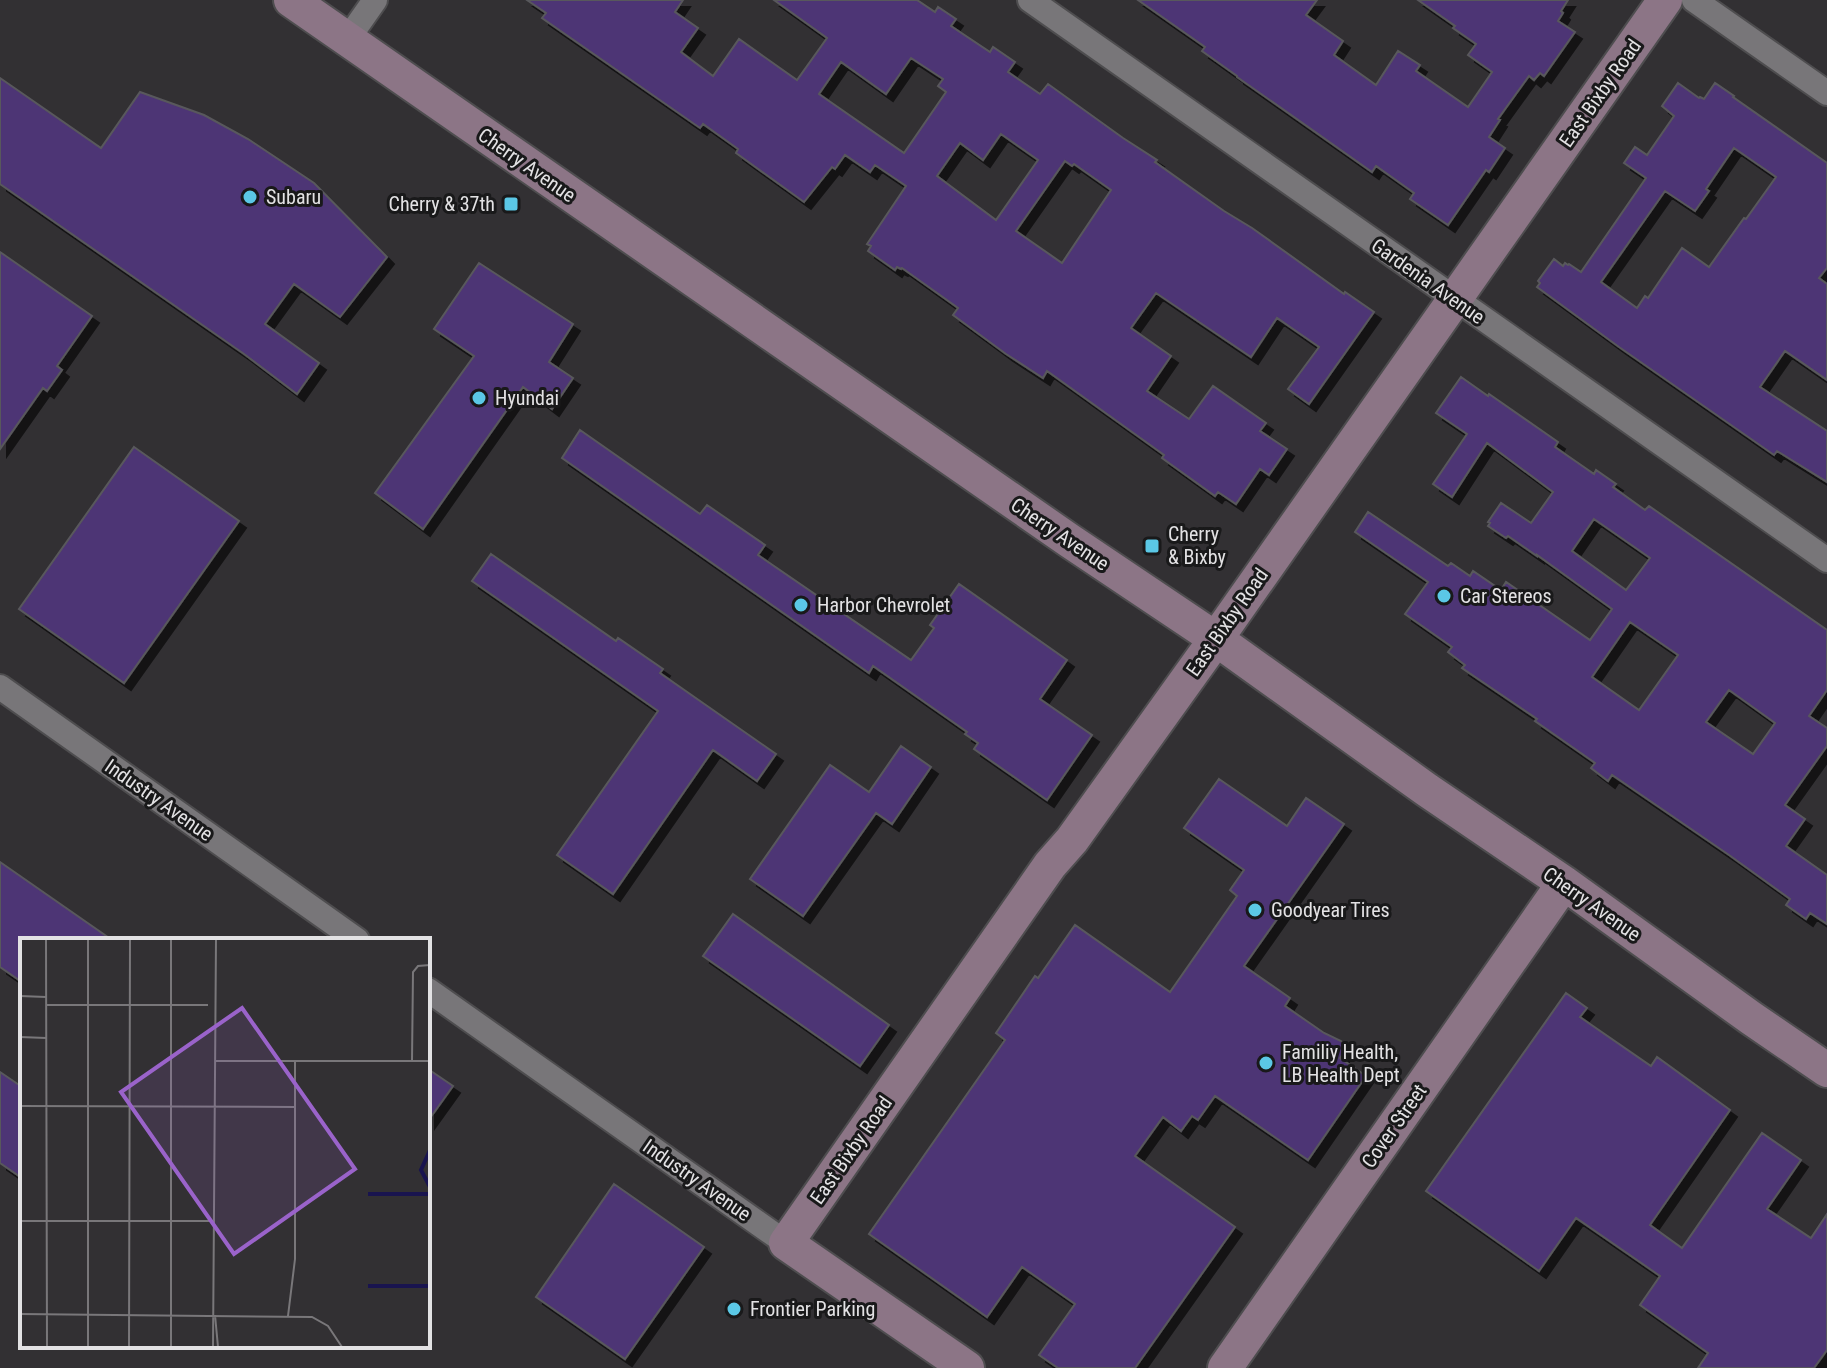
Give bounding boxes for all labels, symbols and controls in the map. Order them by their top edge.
street label: East Bixby Road [1554,34,1646,152]
street label: Cherry Avenue [474,123,580,207]
place label: Subaru [266,185,321,209]
marker: Subaru [241,188,259,206]
place label: Cherry & 37th [389,192,495,216]
marker: Cherry & 37th [502,195,520,213]
street label: Gardenia Avenue [1367,233,1489,329]
place label: Hyundai [495,386,559,410]
marker: Hyundai [470,389,488,407]
street label: Cherry Avenue [1006,492,1114,576]
place label: Cherry & Bixby [1168,522,1226,569]
marker: Cherry & Bixby [1143,537,1161,555]
street label: East Bixby Road [1181,563,1273,681]
place label: Car Stereos [1460,584,1552,608]
marker: Car Stereos [1435,587,1453,605]
place label: Harbor Chevrolet [817,593,950,617]
marker: Harbor Chevrolet [792,596,810,614]
street label: Industry Avenue [100,754,218,846]
street label: Cherry Avenue [1539,862,1645,946]
place label: Goodyear Tires [1271,898,1390,922]
marker: Goodyear Tires [1246,901,1264,919]
inset map [20,938,430,1348]
place label: Familiy Health, LB Health Dept [1282,1040,1400,1087]
marker: Familiy Health, LB Health Dept [1257,1054,1275,1072]
street label: Cover Street [1356,1079,1432,1172]
street label: East Bixby Road [805,1091,897,1209]
street label: Industry Avenue [638,1134,756,1226]
place label: Frontier Parking [750,1297,875,1321]
marker: Frontier Parking [725,1300,743,1318]

